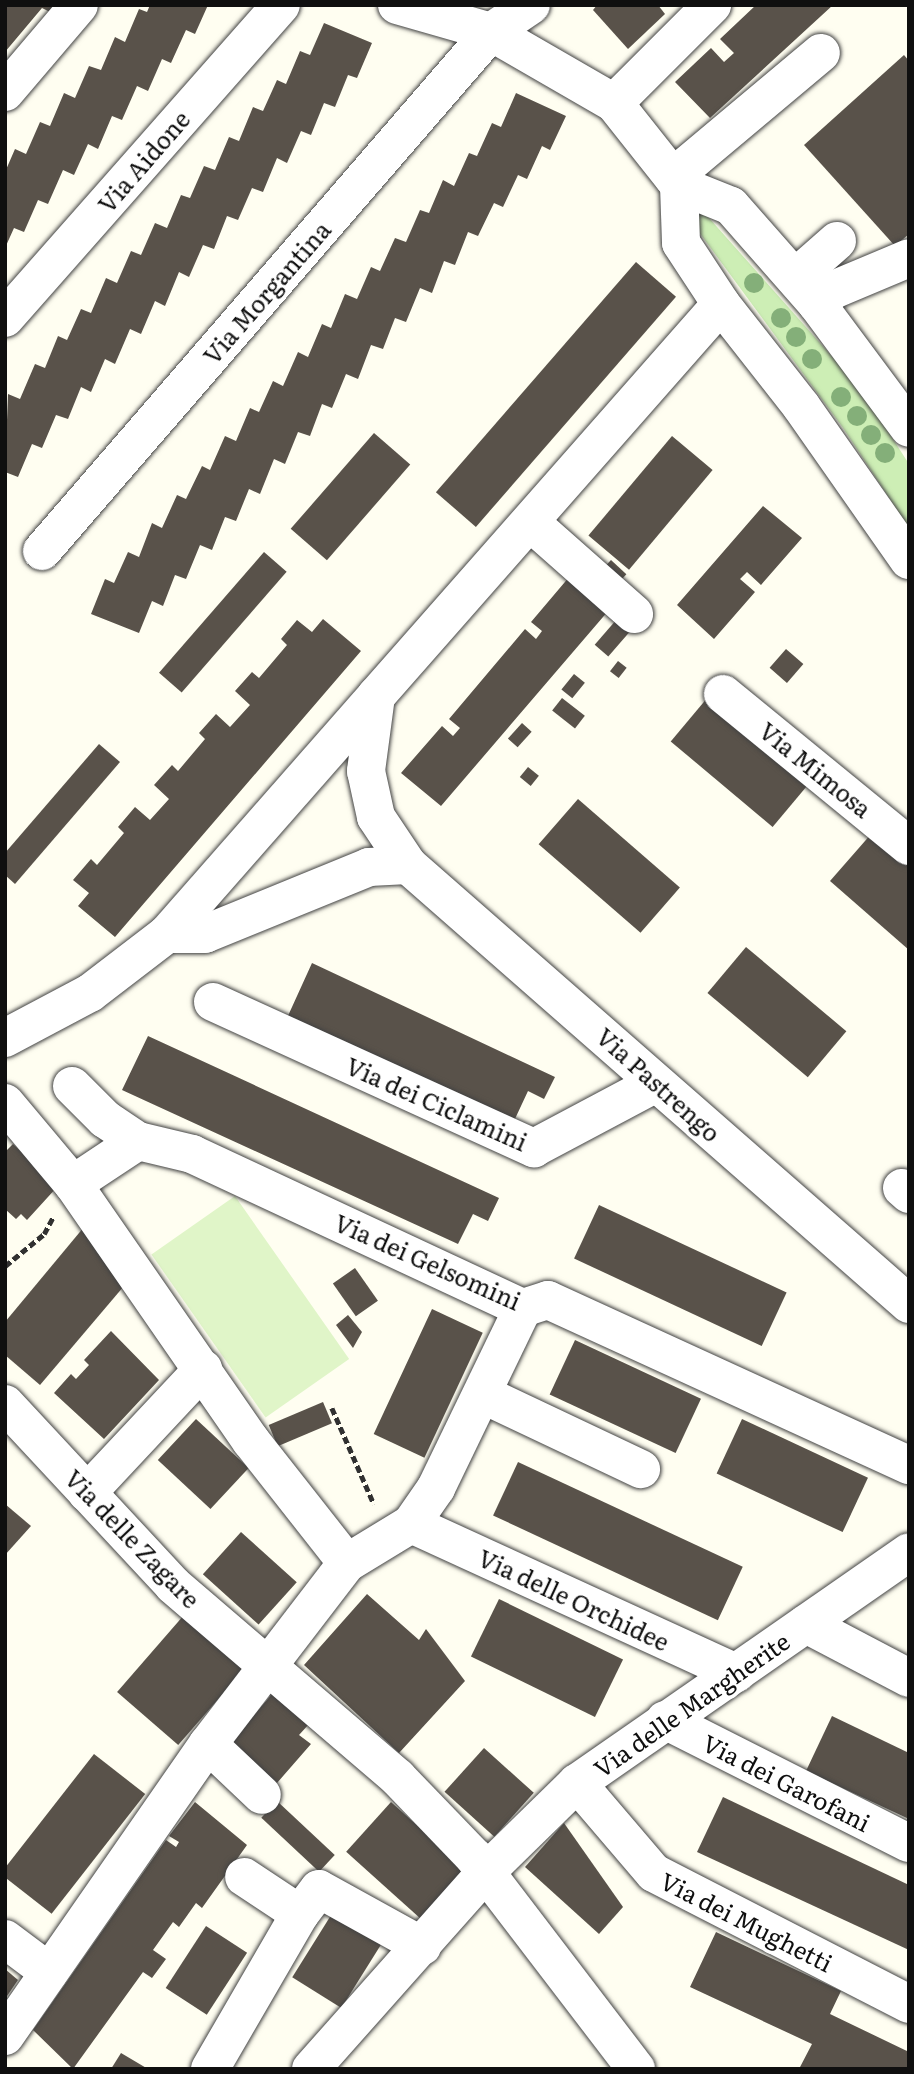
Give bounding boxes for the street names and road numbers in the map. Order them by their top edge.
street label: Via Aidone [91,104,195,218]
street label: Via Morgantina [196,215,336,369]
street label: Via Mimosa [754,715,878,823]
street label: Via Pastrengo [591,1021,727,1147]
street label: Via dei Ciclamini [342,1050,532,1156]
street label: Via dei Gelsomini [330,1207,526,1315]
street label: Via delle Zagare [60,1463,206,1613]
street label: Via delle Orchidee [474,1542,674,1656]
street label: Via delle Margherite [588,1626,794,1782]
street label: Via dei Garofani [698,1727,876,1837]
street label: Via dei Mughetti [656,1865,838,1977]

